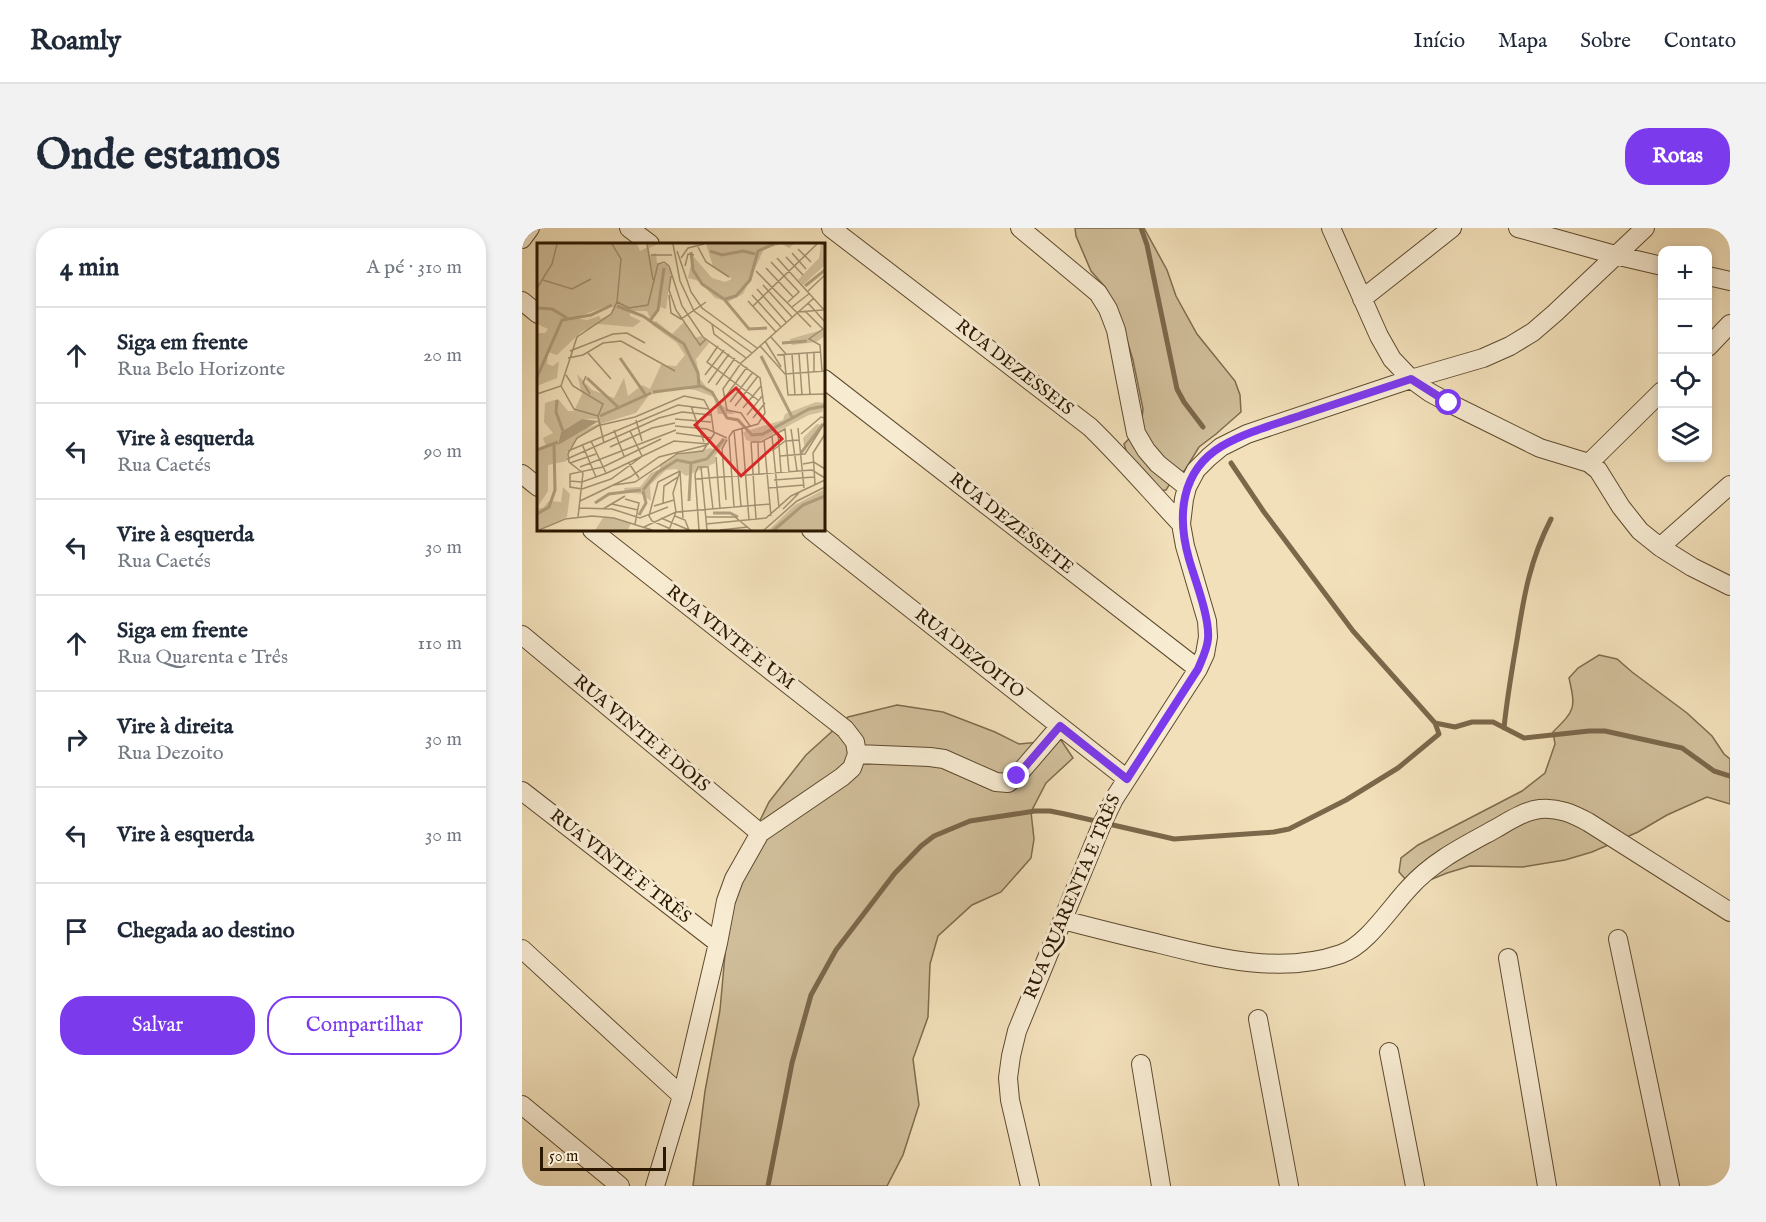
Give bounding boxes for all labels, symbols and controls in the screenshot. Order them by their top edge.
text: Roamly [30,24,121,59]
text: Início [1413,28,1465,55]
text: Mapa [1498,28,1547,55]
text: Sobre [1580,28,1631,55]
text: Contato [1664,28,1736,55]
button: Rotas [1625,128,1730,185]
text: Onde estamos [36,130,280,183]
inset map [537,243,825,531]
map controls [1658,246,1712,462]
button: + [1658,246,1712,300]
text: 4 min [60,251,119,284]
text: A pé · 310 m [366,255,462,280]
button: − [1658,300,1712,354]
street label: RUA DEZESSEIS [950,315,1078,421]
text: Siga em frente [117,329,248,357]
icon: ahead [60,339,93,372]
text: 20 m [423,343,462,368]
button: locate [1658,354,1712,408]
text: Rua Belo Horizonte [117,357,285,382]
route start [1435,389,1461,415]
button: layers [1658,408,1712,462]
text: Vire à esquerda [117,425,254,453]
icon: left [60,435,93,468]
text: 90 m [424,439,462,464]
text: Rua Caetés [117,453,211,478]
street label: RUA DEZESSETE [944,468,1078,580]
text: Vire à esquerda [117,521,254,549]
icon: left [60,531,93,564]
text: 30 m [425,535,462,560]
text: Rua Caetés [117,549,211,574]
street label: RUA VINTE E UM [661,581,799,695]
street label: RUA DEZOITO [909,604,1029,704]
text: Siga em frente [117,617,248,645]
icon: ahead [60,627,93,660]
text: 110 m [418,631,462,656]
text: Rua Quarenta e Três [117,645,288,670]
street label: RUA VINTE E DOIS [568,670,714,798]
text: Vire à direita [117,713,233,741]
icon: right [60,723,93,756]
text: 30 m [425,727,462,752]
text: Rua Dezoito [117,741,224,766]
route end [1003,762,1029,788]
street label: RUA QUARENTA E TRÊS [1018,791,1127,1003]
street label: RUA VINTE E TRÊS [545,803,696,929]
icon: left [60,819,93,852]
text: Vire à esquerda [117,821,254,849]
text: 30 m [425,823,462,848]
icon: arrive [60,915,93,948]
text: Chegada ao destino [117,917,295,945]
button: Salvar [60,996,255,1055]
button: Compartilhar [267,996,462,1055]
scale bar [540,1144,666,1172]
text: 50 m [549,1147,578,1167]

